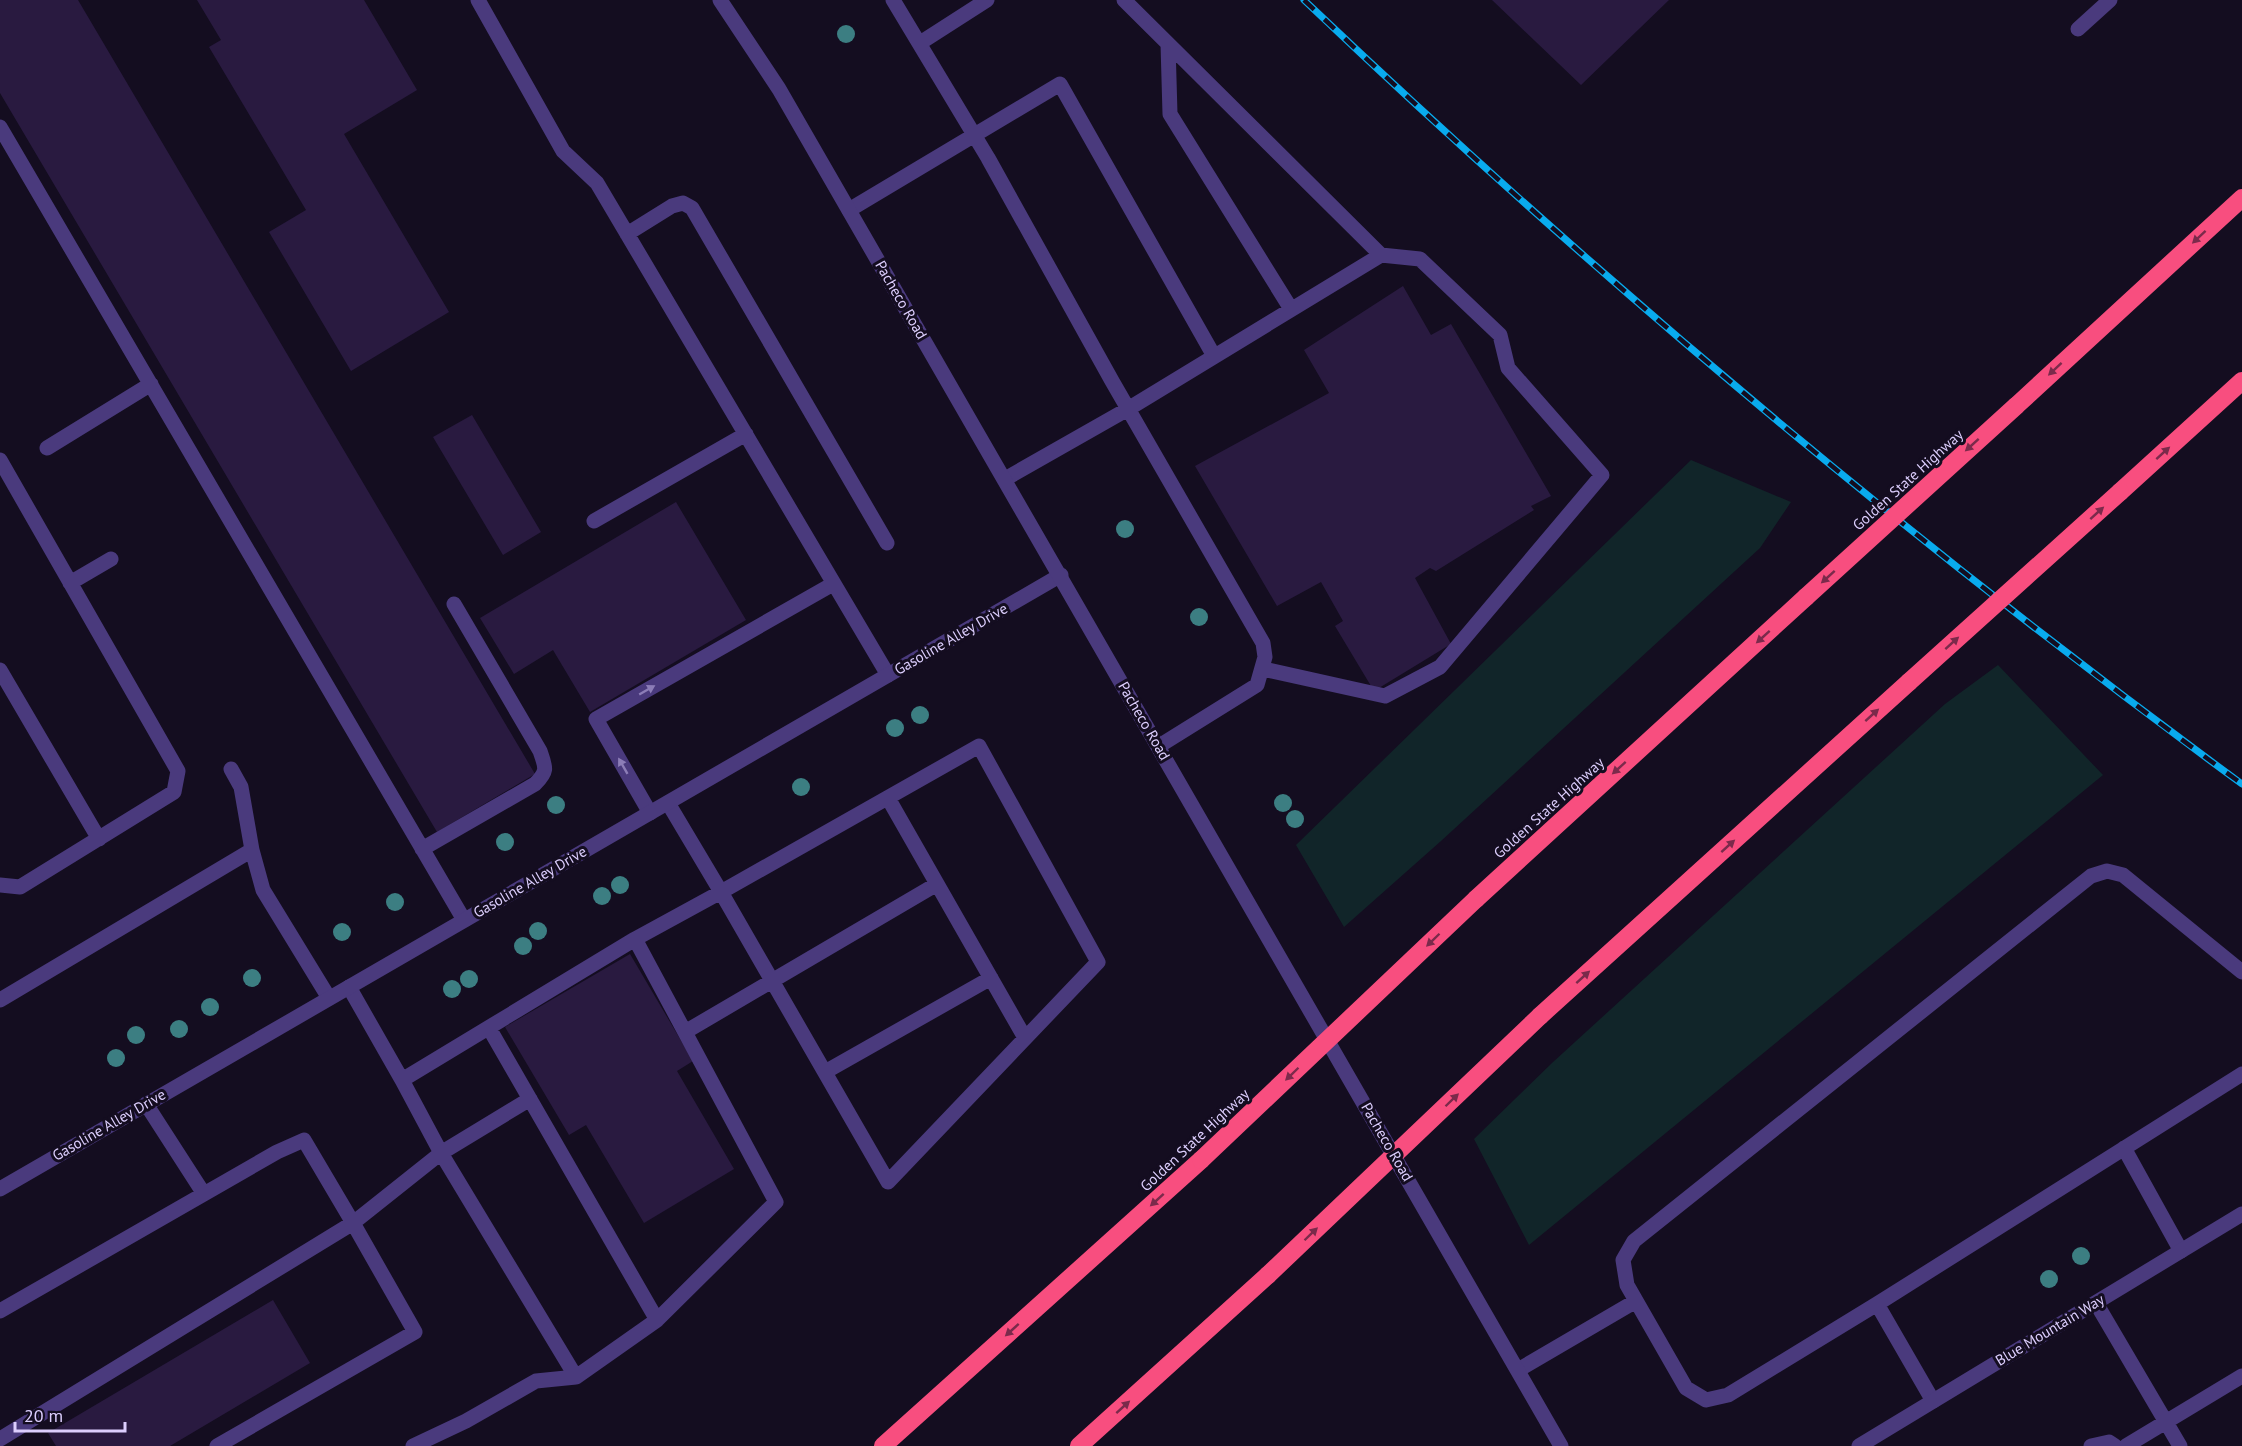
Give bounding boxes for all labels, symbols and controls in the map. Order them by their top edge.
one-way arrow [2192,230,2207,243]
street label: Pacheco Road [871,257,932,343]
one-way arrow [2048,362,2063,376]
street label: Golden State Highway [1848,425,1967,534]
one-way arrow [1966,438,1980,452]
one-way arrow [2156,446,2170,460]
one-way arrow [2089,507,2104,520]
one-way arrow [1821,570,1836,584]
street label: Gasoline Alley Drive [891,598,1011,679]
one-way arrow [1756,630,1771,643]
one-way arrow [1944,637,1959,650]
street label: Pacheco Road [1114,678,1175,764]
one-way arrow [639,685,655,696]
one-way arrow [1865,708,1880,722]
street label: Golden State Highway [1489,753,1608,862]
one-way arrow [618,757,628,774]
one-way arrow [1612,761,1626,775]
one-way arrow [1720,840,1735,853]
street label: Gasoline Alley Drive [470,841,590,922]
one-way arrow [1426,933,1441,947]
one-way arrow [1575,971,1590,984]
one-way arrow [1285,1067,1300,1080]
street label: Gasoline Alley Drive [49,1084,169,1165]
street label: Golden State Highway [1136,1084,1253,1195]
one-way arrow [1444,1093,1458,1107]
street label: Pacheco Road [1357,1099,1418,1185]
one-way arrow [1150,1193,1165,1207]
one-way arrow [1303,1228,1317,1242]
street label: Blue Mountain Way [1992,1290,2108,1370]
one-way arrow [1005,1323,1020,1336]
scale bar [15,1395,124,1433]
one-way arrow [1115,1400,1130,1414]
text: 20 m [24,1404,63,1427]

